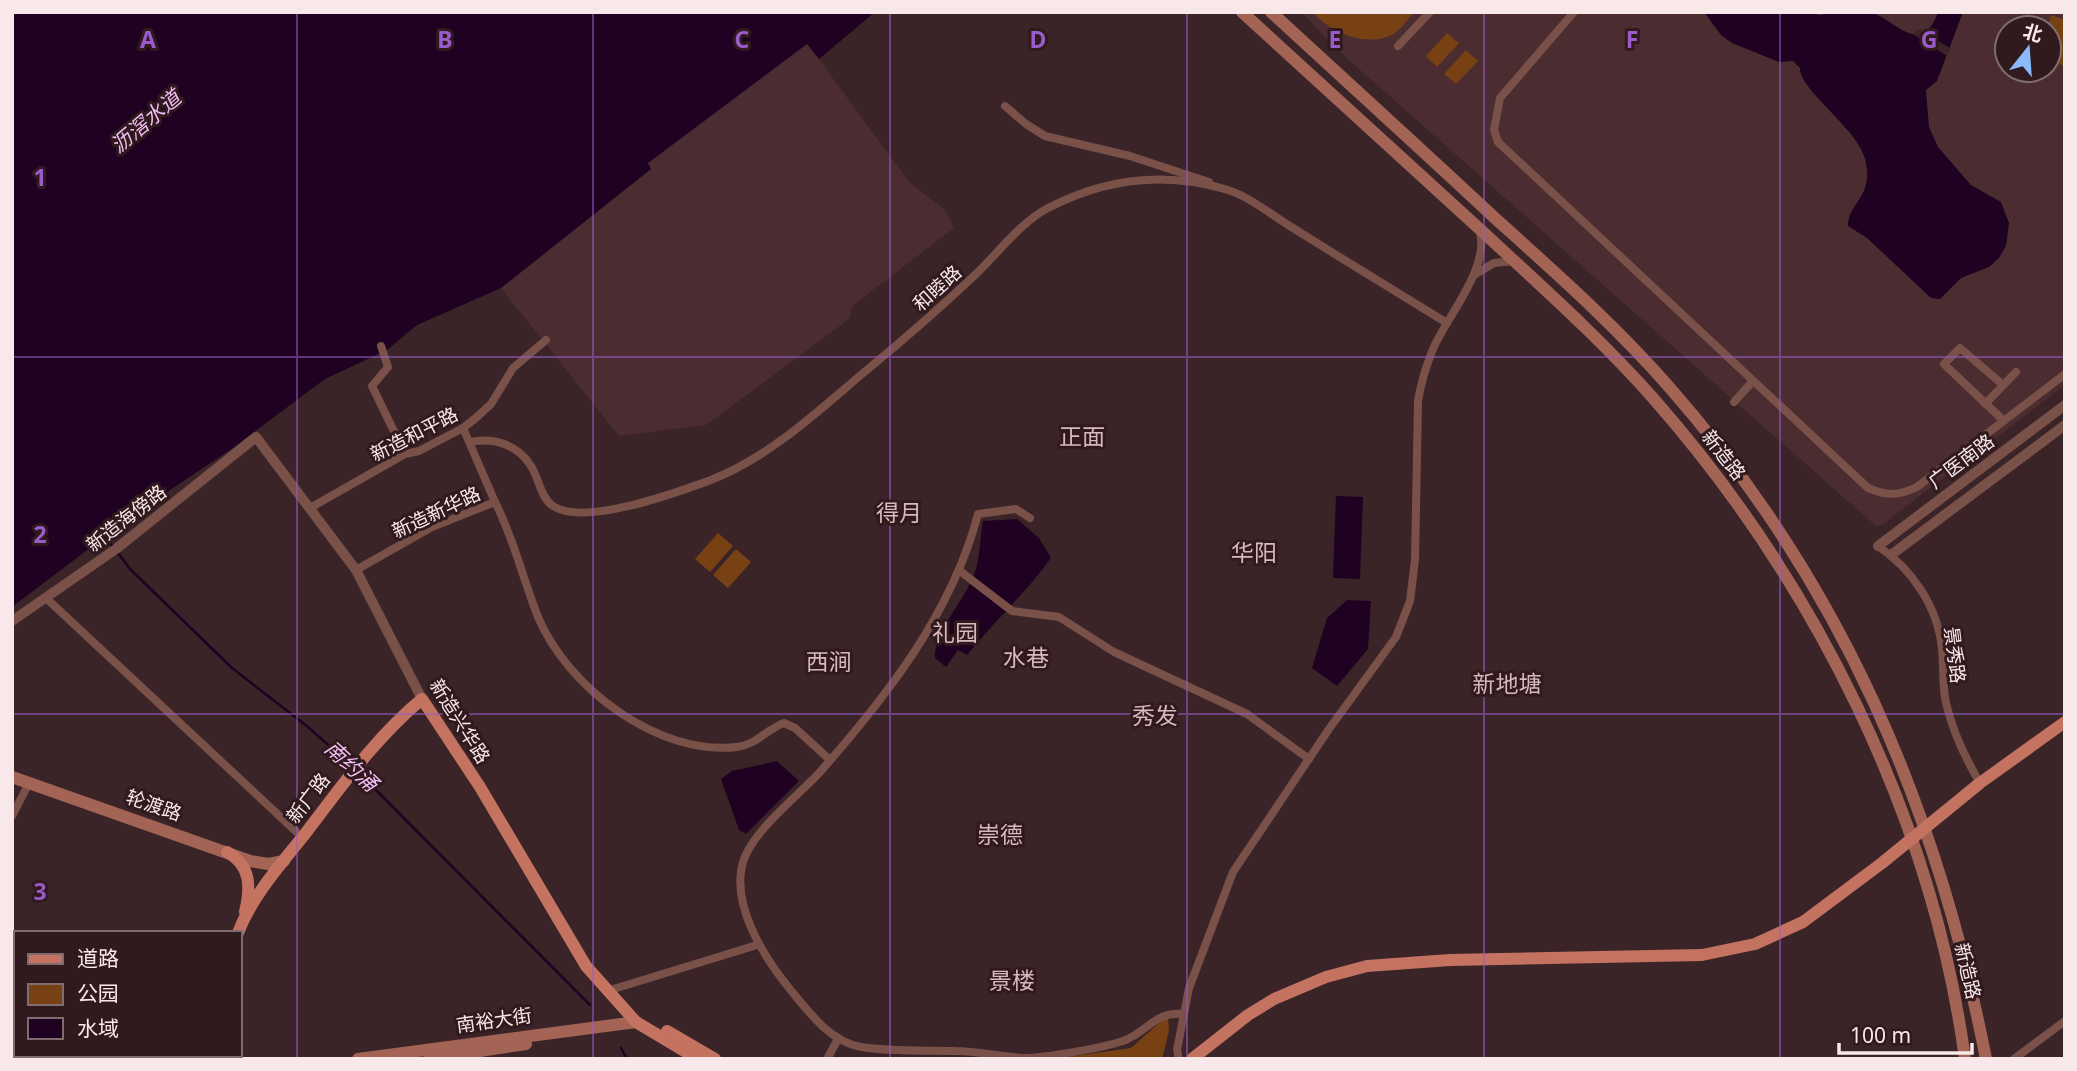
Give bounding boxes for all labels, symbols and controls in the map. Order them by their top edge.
north arrow [1993,14,2063,84]
text: 北 [2020,18,2046,48]
text: A [140,23,156,55]
text: B [437,23,453,55]
text: C [735,23,750,55]
text: D [1030,23,1046,55]
text: E [1329,23,1341,55]
text: F [1626,23,1638,55]
text: G [1921,23,1937,55]
water label: 沥滘水道 [104,82,189,159]
text: 1 [33,161,47,193]
street label: 和睦路 [907,259,967,317]
street label: 新造和平路 [366,401,462,467]
district label: 正面 [1059,420,1105,452]
street label: 新造路 [1696,425,1752,485]
street label: 广医南路 [1923,428,1999,494]
street label: 新造海傍路 [81,479,171,557]
street label: 新造新华路 [387,480,485,544]
district label: 得月 [876,496,922,528]
text: 2 [33,518,47,550]
district label: 华阳 [1231,536,1277,568]
district label: 礼园 [932,616,978,648]
street label: 景秀路 [1939,625,1971,685]
district label: 水巷 [1003,641,1049,673]
district label: 西涧 [806,645,852,677]
district label: 新地塘 [1473,667,1542,699]
street label: 新造兴华路 [424,674,496,768]
district label: 秀发 [1132,699,1178,731]
water label: 南约涌 [319,734,386,798]
street label: 新广路 [280,768,336,828]
street label: 轮渡路 [123,783,185,827]
district label: 崇德 [977,818,1023,850]
text: 3 [33,875,47,907]
legend [14,931,242,1057]
street label: 新造路 [1949,940,1987,1002]
text: 道路 [77,944,119,972]
district label: 景楼 [989,964,1035,996]
text: 公园 [77,979,119,1007]
street label: 南裕大街 [455,1002,533,1038]
scale bar [1839,1012,1972,1056]
text: 水域 [77,1014,119,1042]
text: 100 m [1850,1021,1911,1049]

